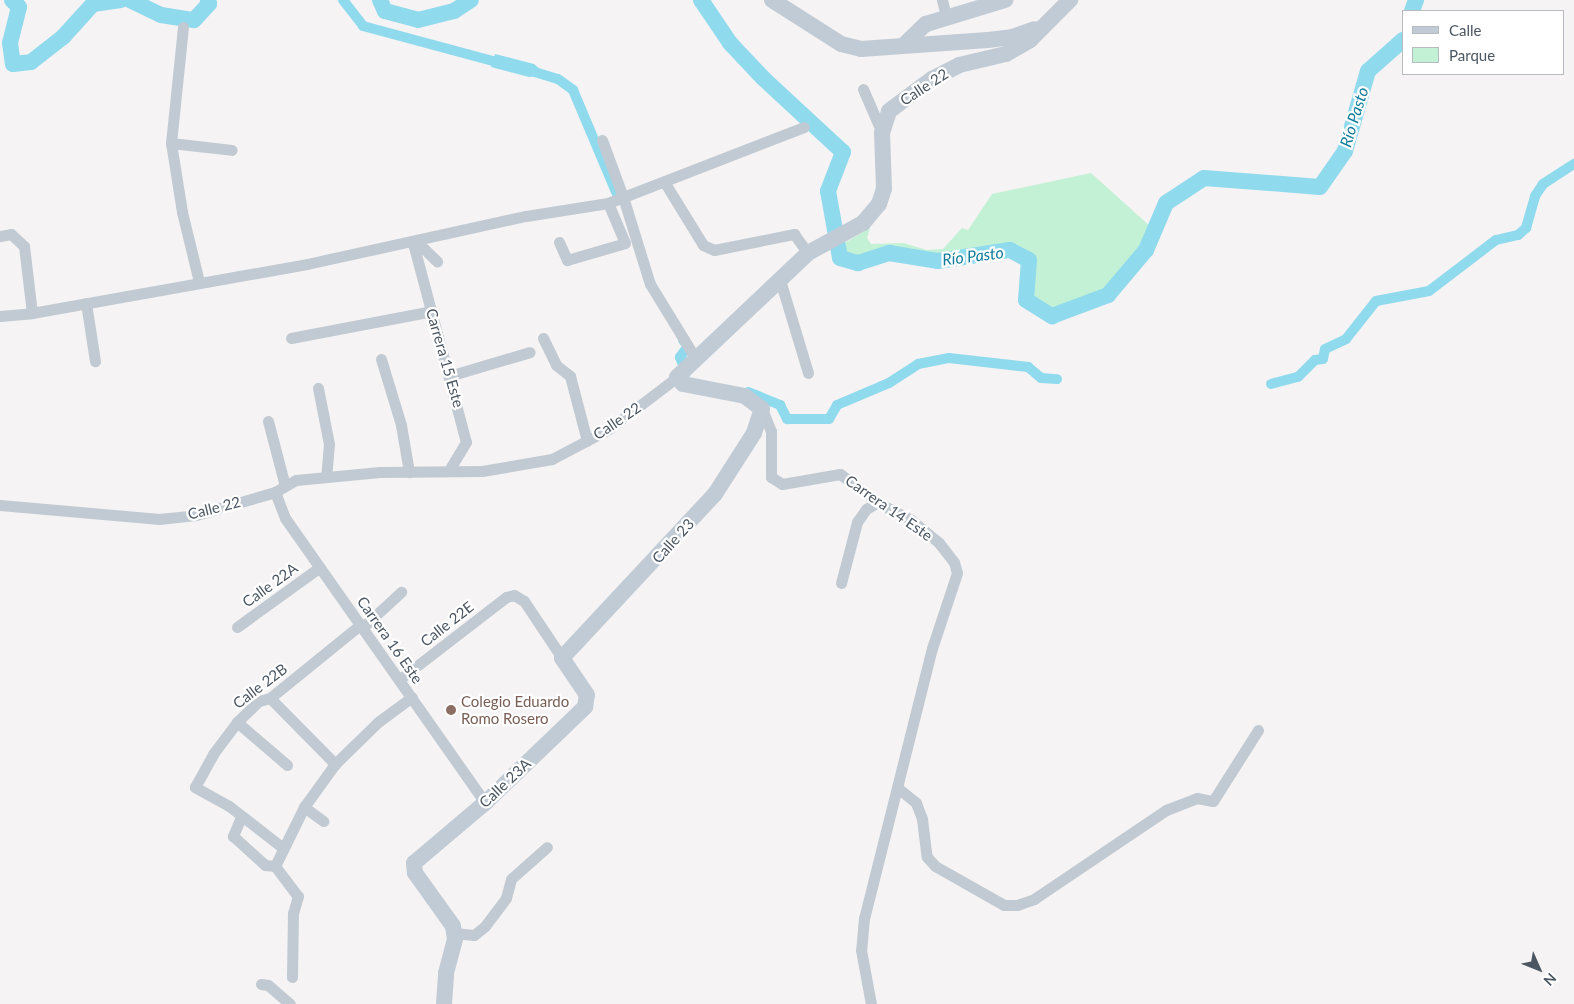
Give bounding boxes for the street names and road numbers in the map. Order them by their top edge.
street label: Calle 22 [897,65,951,109]
street label: Carrera 15 Este [422,306,468,410]
street label: Calle 22 [590,399,644,443]
street label: Carrera 14 Este [842,471,936,545]
street label: Calle 22 [186,493,242,523]
street label: Calle 23 [648,515,698,567]
street label: Calle 22A [239,559,301,611]
street label: Carrera 16 Este [353,593,427,687]
street label: Calle 22E [417,598,477,650]
street label: Calle 22B [229,660,291,712]
street label: Calle 23A [476,755,534,811]

